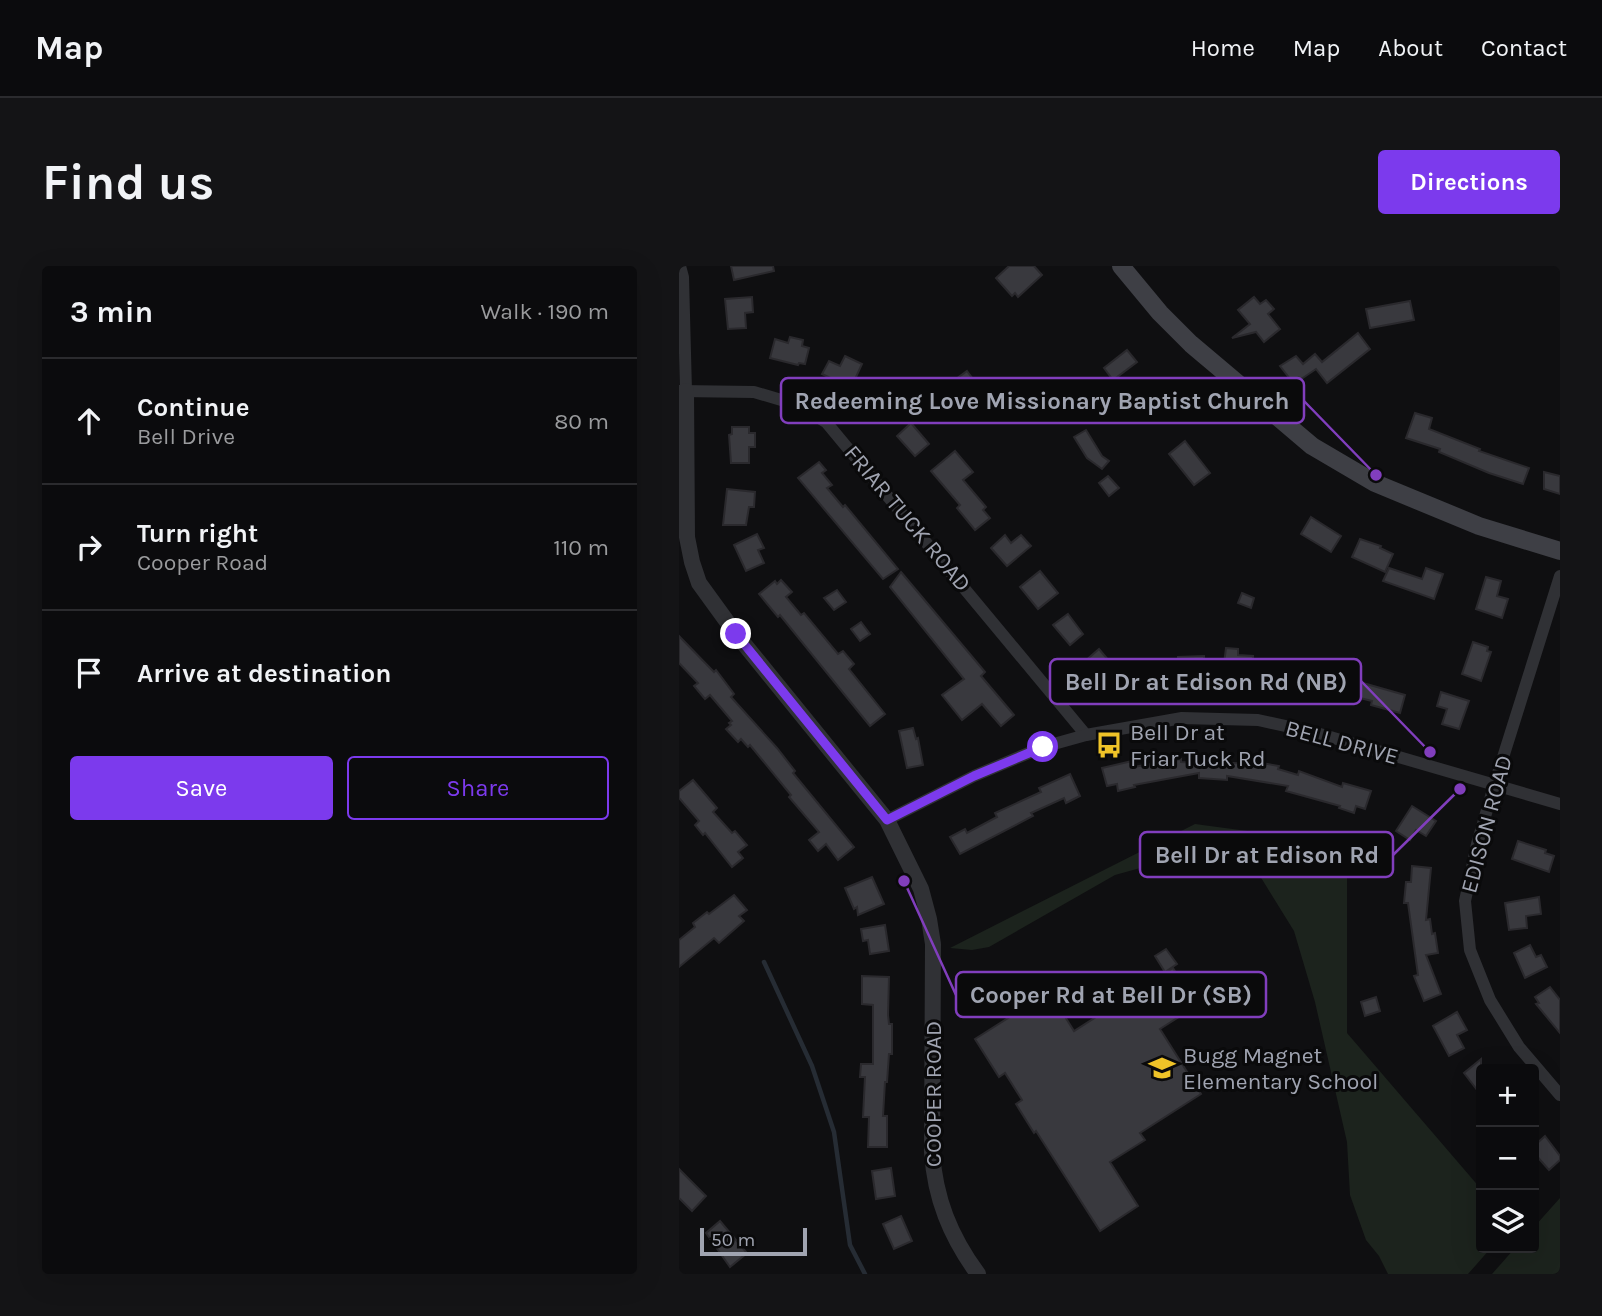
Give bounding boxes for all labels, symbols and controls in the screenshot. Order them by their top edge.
text: Map [35,29,103,67]
text: Home [1191,34,1255,62]
text: Map [1293,34,1340,62]
text: About [1378,34,1443,62]
text: Contact [1481,34,1567,62]
button: Directions [1378,150,1560,214]
text: Find us [42,154,214,211]
text: 3 min [70,294,153,330]
text: Walk · 190 m [481,298,609,325]
callout: Redeeming Love Missionary Baptist Church [781,378,1304,423]
text: Redeeming Love Missionary Baptist Church [795,387,1289,415]
text: Continue [137,392,249,423]
icon: ahead [70,402,108,440]
text: 80 m [554,408,609,435]
text: Bell Drive [137,423,235,450]
street label: FRIAR TUCK ROAD [839,440,977,597]
text: Turn right [137,518,258,549]
icon: right [70,528,108,566]
text: 110 m [553,534,609,561]
text: Cooper Road [137,549,268,576]
route end [720,618,751,649]
icon: arrive [70,654,108,692]
text: Arrive at destination [137,658,391,689]
callout: Bell Dr at Edison Rd (NB) [1050,659,1361,704]
text: Bell Dr at Edison Rd (NB) [1065,668,1347,696]
street label: BELL DRIVE [1282,714,1401,771]
place label: Bell Dr at Friar Tuck Rd [1130,719,1266,772]
bus stop icon: Bell Dr at Friar Tuck Rd [1094,730,1124,760]
route start [1027,731,1058,762]
street label: EDISON ROAD [1455,752,1518,896]
button: Save [70,756,333,820]
button: Share [347,756,609,820]
callout: Bell Dr at Edison Rd [1140,832,1393,877]
text: Bell Dr at Edison Rd [1155,841,1379,869]
callout: Cooper Rd at Bell Dr (SB) [956,972,1266,1017]
text: Cooper Rd at Bell Dr (SB) [970,981,1252,1009]
street label: COOPER ROAD [920,1021,947,1167]
place label: Bugg Magnet Elementary School [1183,1042,1378,1095]
school or university icon: Bugg Magnet Elementary School [1147,1053,1177,1083]
map controls [1476,1064,1539,1253]
button: + [1476,1064,1539,1127]
button: − [1476,1127,1539,1190]
button: layers [1476,1190,1539,1253]
scale bar [700,1225,807,1257]
text: 50 m [711,1229,755,1251]

